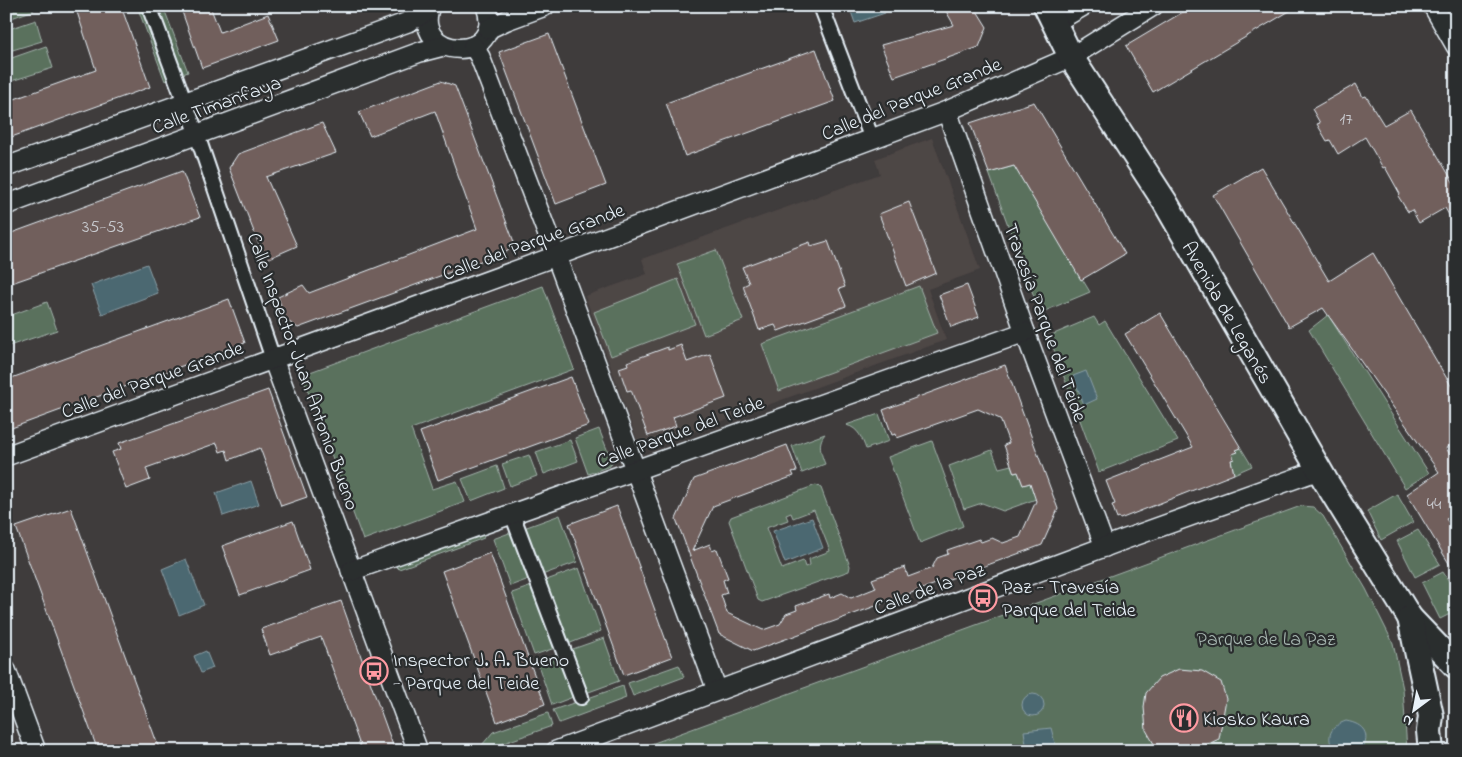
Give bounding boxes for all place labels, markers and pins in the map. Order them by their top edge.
place label: Paz - Travesía Parque del Teide [1002,574,1136,626]
bus stop icon: Paz - Travesía Parque del Teide [968,583,998,613]
place label: Inspector J. A. Bueno - Parque del Teide [393,647,569,699]
bus stop icon: Inspector J. A. Bueno - Parque del Teide [359,656,389,686]
restaurant icon: Kiosko Kaura [1169,703,1199,733]
place label: Kiosko Kaura [1203,706,1310,735]

